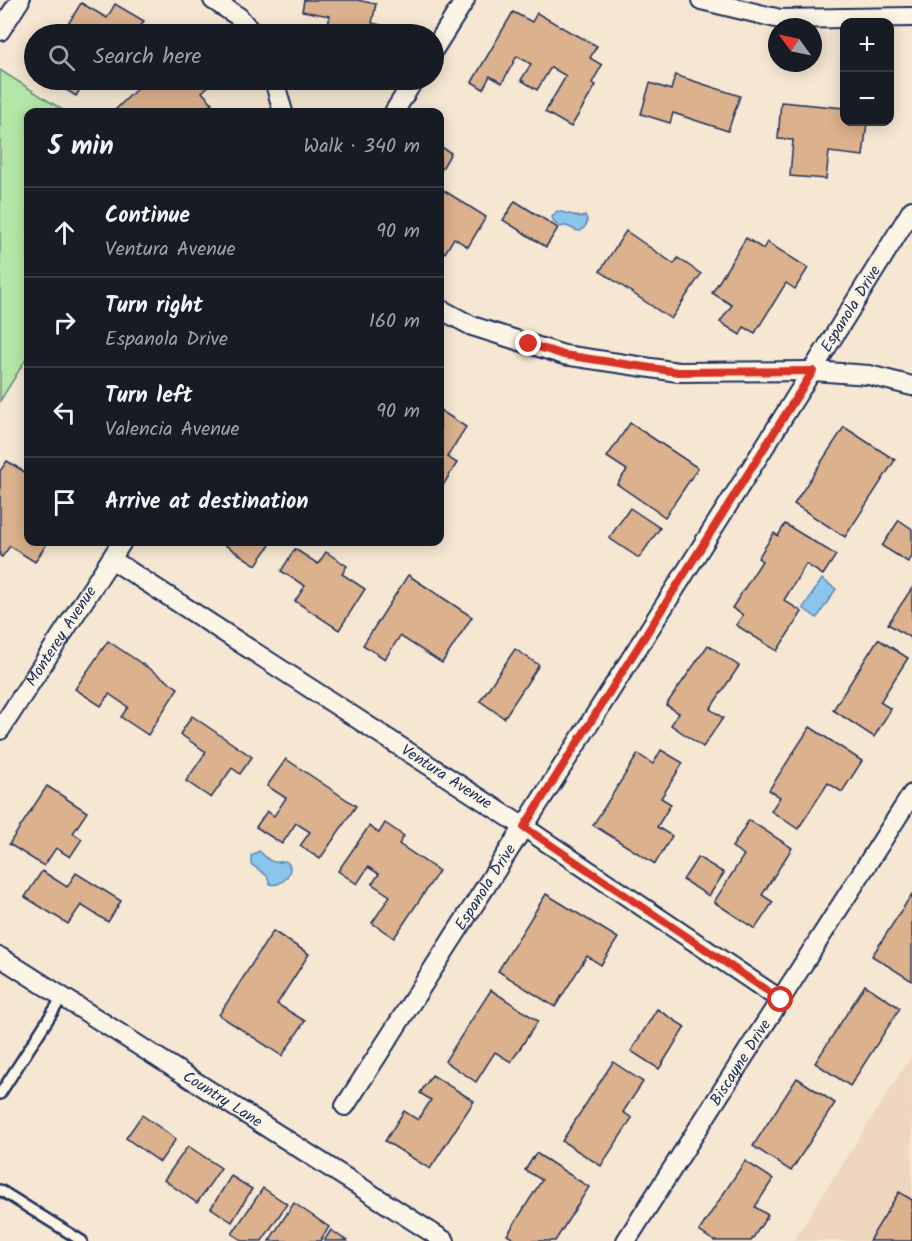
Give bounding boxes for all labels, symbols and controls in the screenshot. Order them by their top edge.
north arrow [768,18,822,72]
map controls [840,18,894,126]
button: + [840,18,894,72]
search box [24,24,444,90]
text: Search here [93,40,201,75]
icon: search [45,41,78,74]
button: − [840,72,894,126]
text: 5 min [48,126,114,168]
text: Walk · 340 m [304,131,420,163]
text: Continue [105,199,190,234]
icon: ahead [48,216,81,249]
text: 90 m [376,216,420,248]
text: Ventura Avenue [105,234,236,266]
street label: Espanola Drive [814,261,887,357]
text: Turn right [105,289,203,324]
icon: right [48,306,81,339]
text: 160 m [369,306,420,338]
text: Espanola Drive [105,324,228,356]
route end [515,330,541,356]
text: Turn left [105,379,192,414]
icon: left [48,396,81,429]
text: 90 m [376,396,420,428]
text: Valencia Avenue [105,414,240,446]
text: Arrive at destination [105,485,308,520]
icon: arrive [48,486,81,519]
street label: Monterey Avenue [19,581,103,691]
street label: Ventura Avenue [396,738,497,816]
street label: Espanola Drive [448,839,522,935]
route start [767,986,793,1012]
street label: Biscayne Drive [703,1014,777,1111]
street label: Country Lane [178,1064,267,1134]

